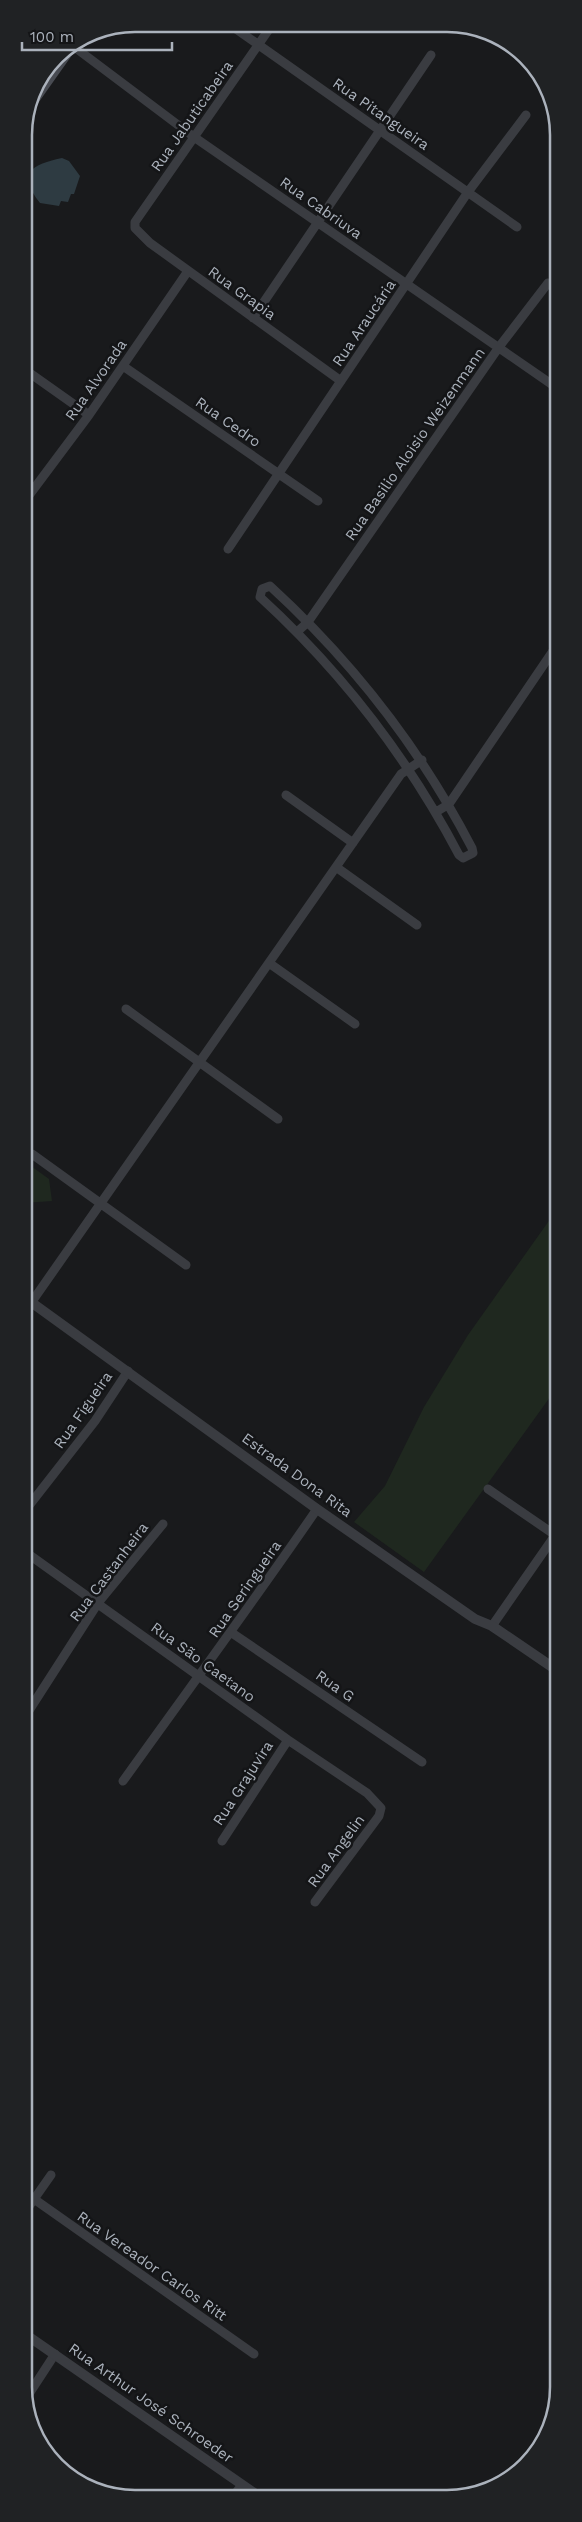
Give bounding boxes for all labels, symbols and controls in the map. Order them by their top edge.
scale bar [22,20,172,52]
text: 100 m [30,28,74,46]
street label: Rua Jabuticabeira [147,57,237,175]
street label: Rua Pitangueira [329,74,433,154]
street label: Rua Cabriuva [277,173,366,243]
street label: Rua Grapia [205,262,280,324]
street label: Rua Araucária [328,276,400,370]
street label: Rua Alvorada [61,336,131,424]
street label: Rua Basilio Aloisio Weizenmann [341,344,489,544]
street label: Rua Cedro [192,393,264,451]
street label: Rua Figueira [50,1368,116,1452]
street label: Estrada Dona Rita [238,1429,356,1521]
street label: Rua Castanheira [66,1518,152,1625]
street label: Rua Seringueira [205,1537,285,1641]
street label: Rua São Caetano [147,1618,259,1706]
street label: Rua G [312,1666,358,1706]
street label: Rua Grajuvira [209,1737,277,1829]
street label: Rua Angelin [304,1811,368,1891]
street label: Rua Vereador Carlos Ritt [74,2207,231,2325]
street label: Rua Arthur José Schroeder [65,2339,237,2467]

